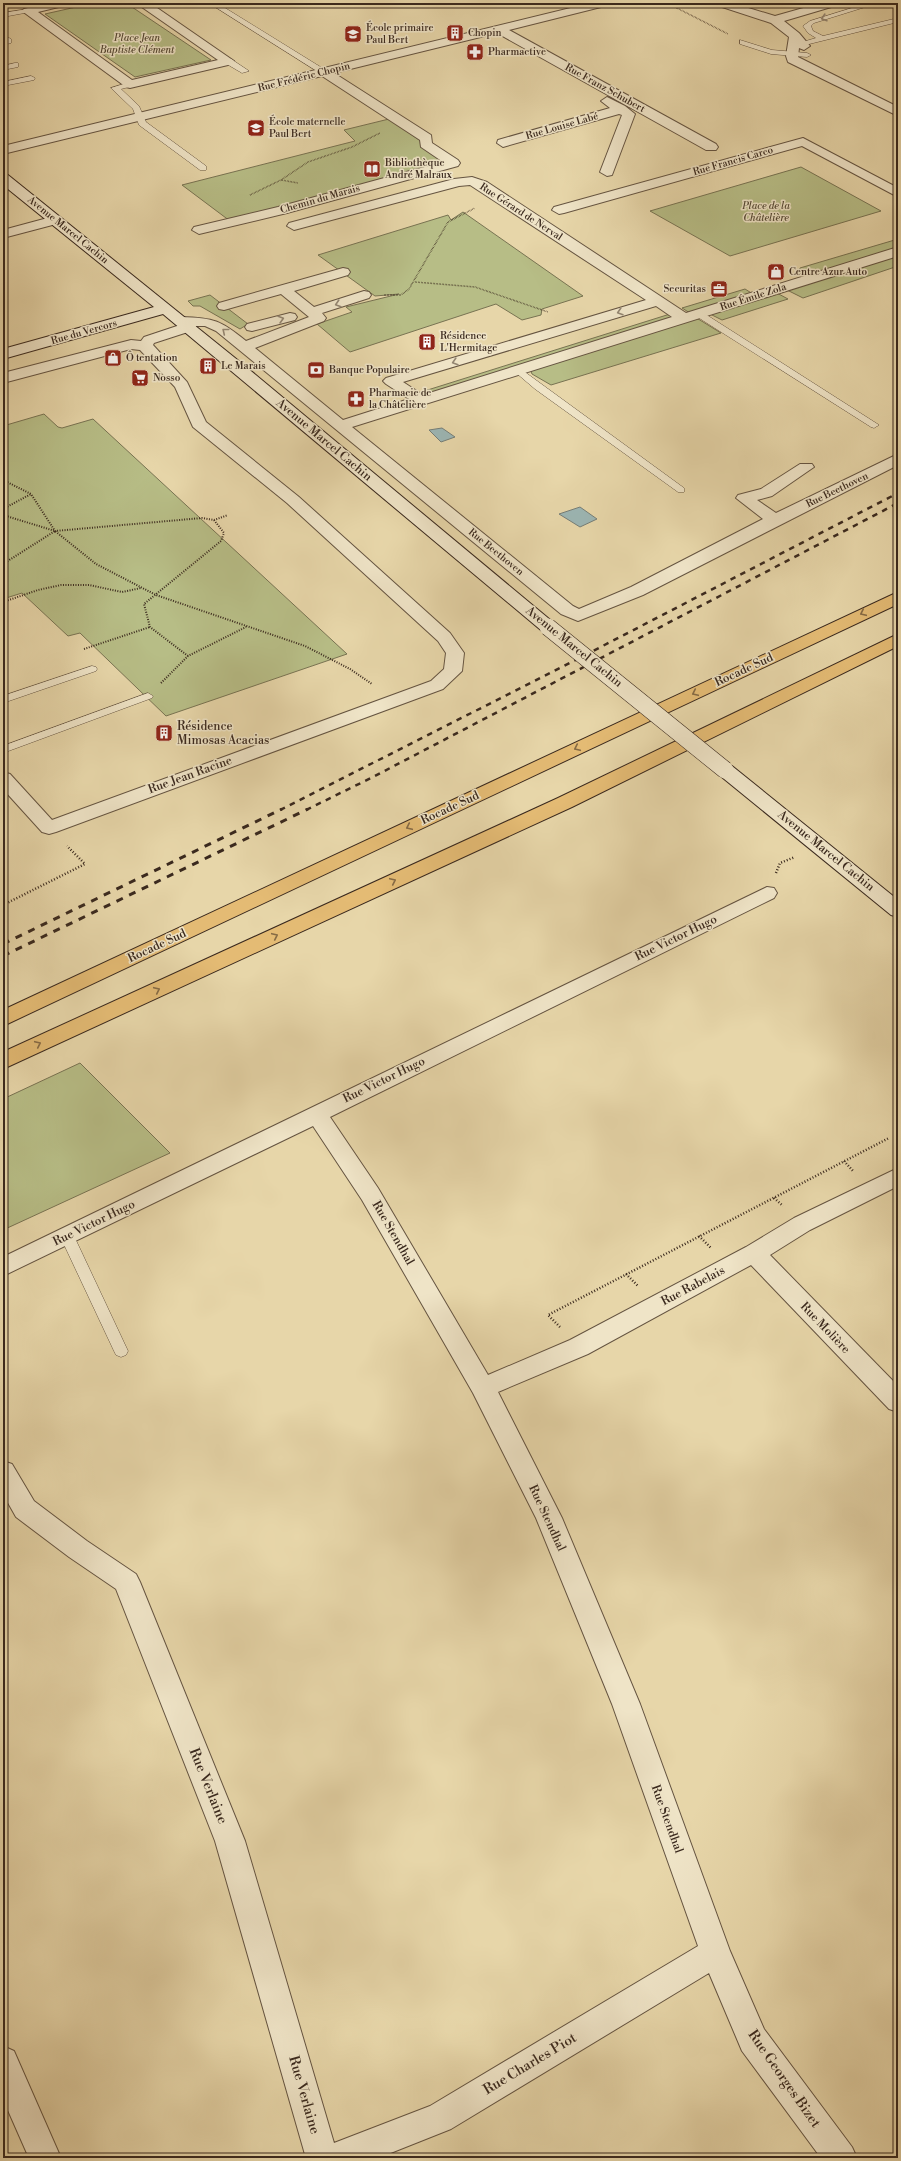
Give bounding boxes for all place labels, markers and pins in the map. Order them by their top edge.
place label: École primaire Paul Bert [366,20,434,46]
building icon: Chopin [445,23,465,43]
school or university icon: École primaire Paul Bert [343,24,363,44]
place label: Chopin [468,27,502,39]
pharmacy icon: Pharmactive [465,42,485,62]
place label: Pharmactive [488,46,546,58]
place label: École maternelle Paul Bert [269,114,345,140]
school or university icon: École maternelle Paul Bert [246,118,266,138]
place label: Bibliothèque André Malraux [384,157,453,181]
library icon: Bibliothèque André Malraux [362,159,382,179]
shop icon: Centre Azur Auto [766,262,786,282]
place label: Centre Azur Auto [789,266,867,278]
office icon: Securitas [709,279,729,299]
place label: Securitas [664,283,706,295]
place label: Résidence L'Hermitage [440,330,497,354]
building icon: Résidence L'Hermitage [417,332,437,352]
shop icon: Ô tentation [103,348,123,368]
place label: Ô tentation [126,350,178,364]
building icon: Le Marais [198,356,218,376]
place label: Le Marais [221,360,266,372]
bank icon: Banque Populaire [306,360,326,380]
place label: Banque Populaire [328,364,410,376]
supermarket icon: Nosso [130,368,150,388]
place label: Nosso [153,372,181,384]
place label: Pharmacie de la Châtelière [369,387,431,411]
pharmacy icon: Pharmacie de la Châtelière [346,389,366,409]
place label: Résidence Mimosas Acacias [177,719,269,748]
building icon: Résidence Mimosas Acacias [154,723,174,743]

